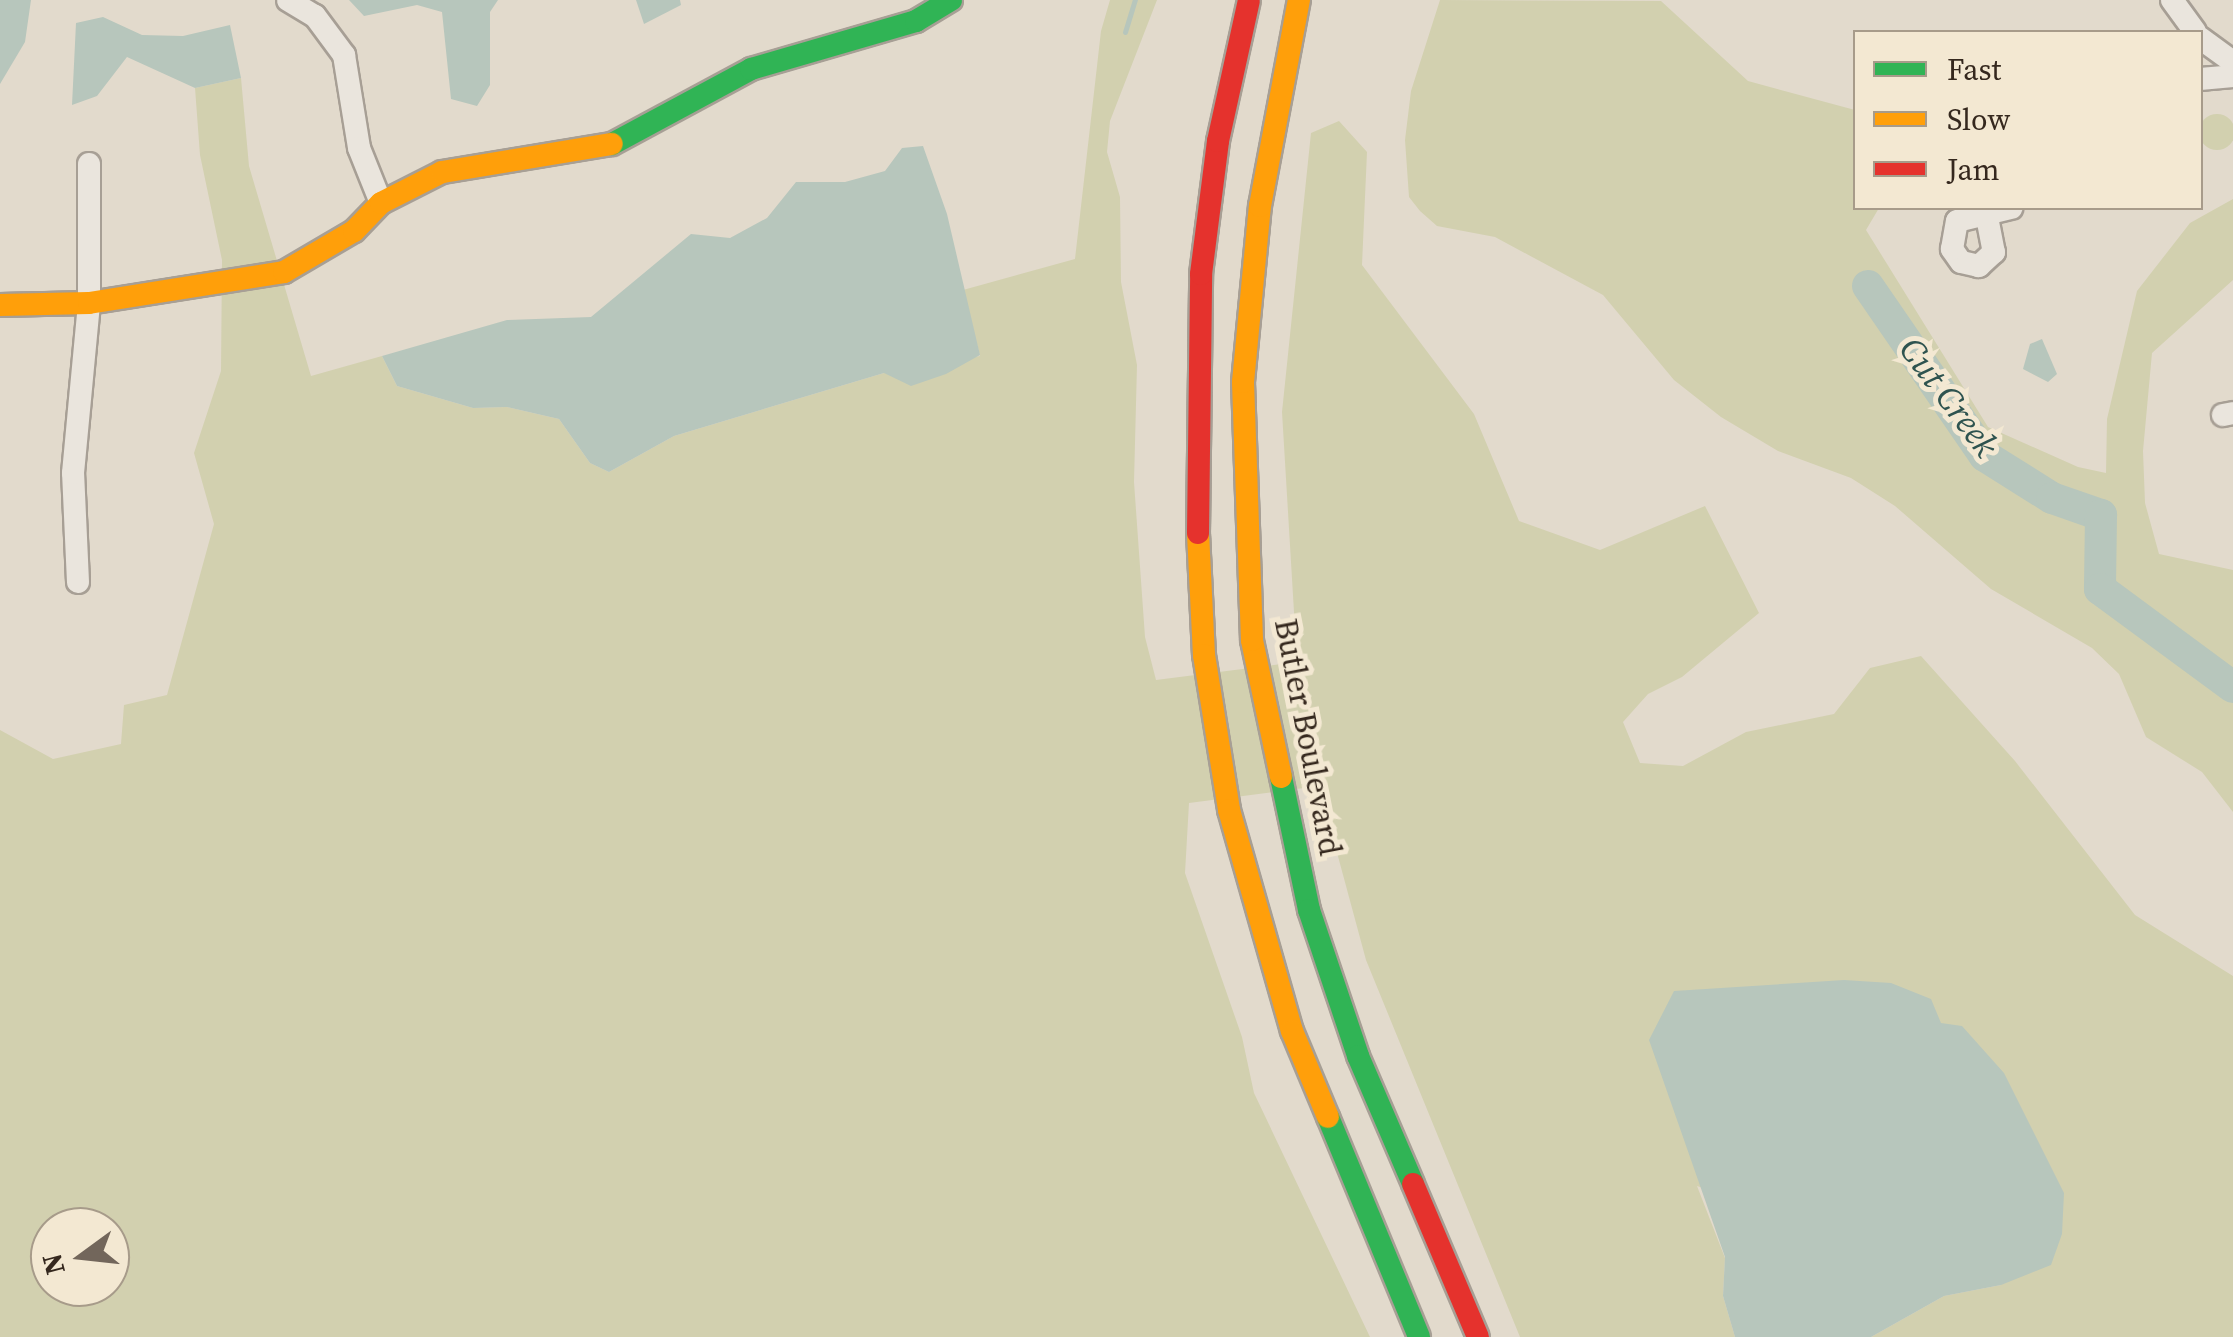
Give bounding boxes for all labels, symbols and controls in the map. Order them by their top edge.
legend [1853,30,2203,210]
text: Fast [1947,49,2001,90]
text: Slow [1947,99,2010,140]
text: Jam [1947,149,2000,190]
water label: Cut Creek [1891,329,2007,465]
street label: Butler Boulevard [1266,615,1350,859]
north arrow [30,1207,130,1307]
text: N [32,1249,74,1279]

